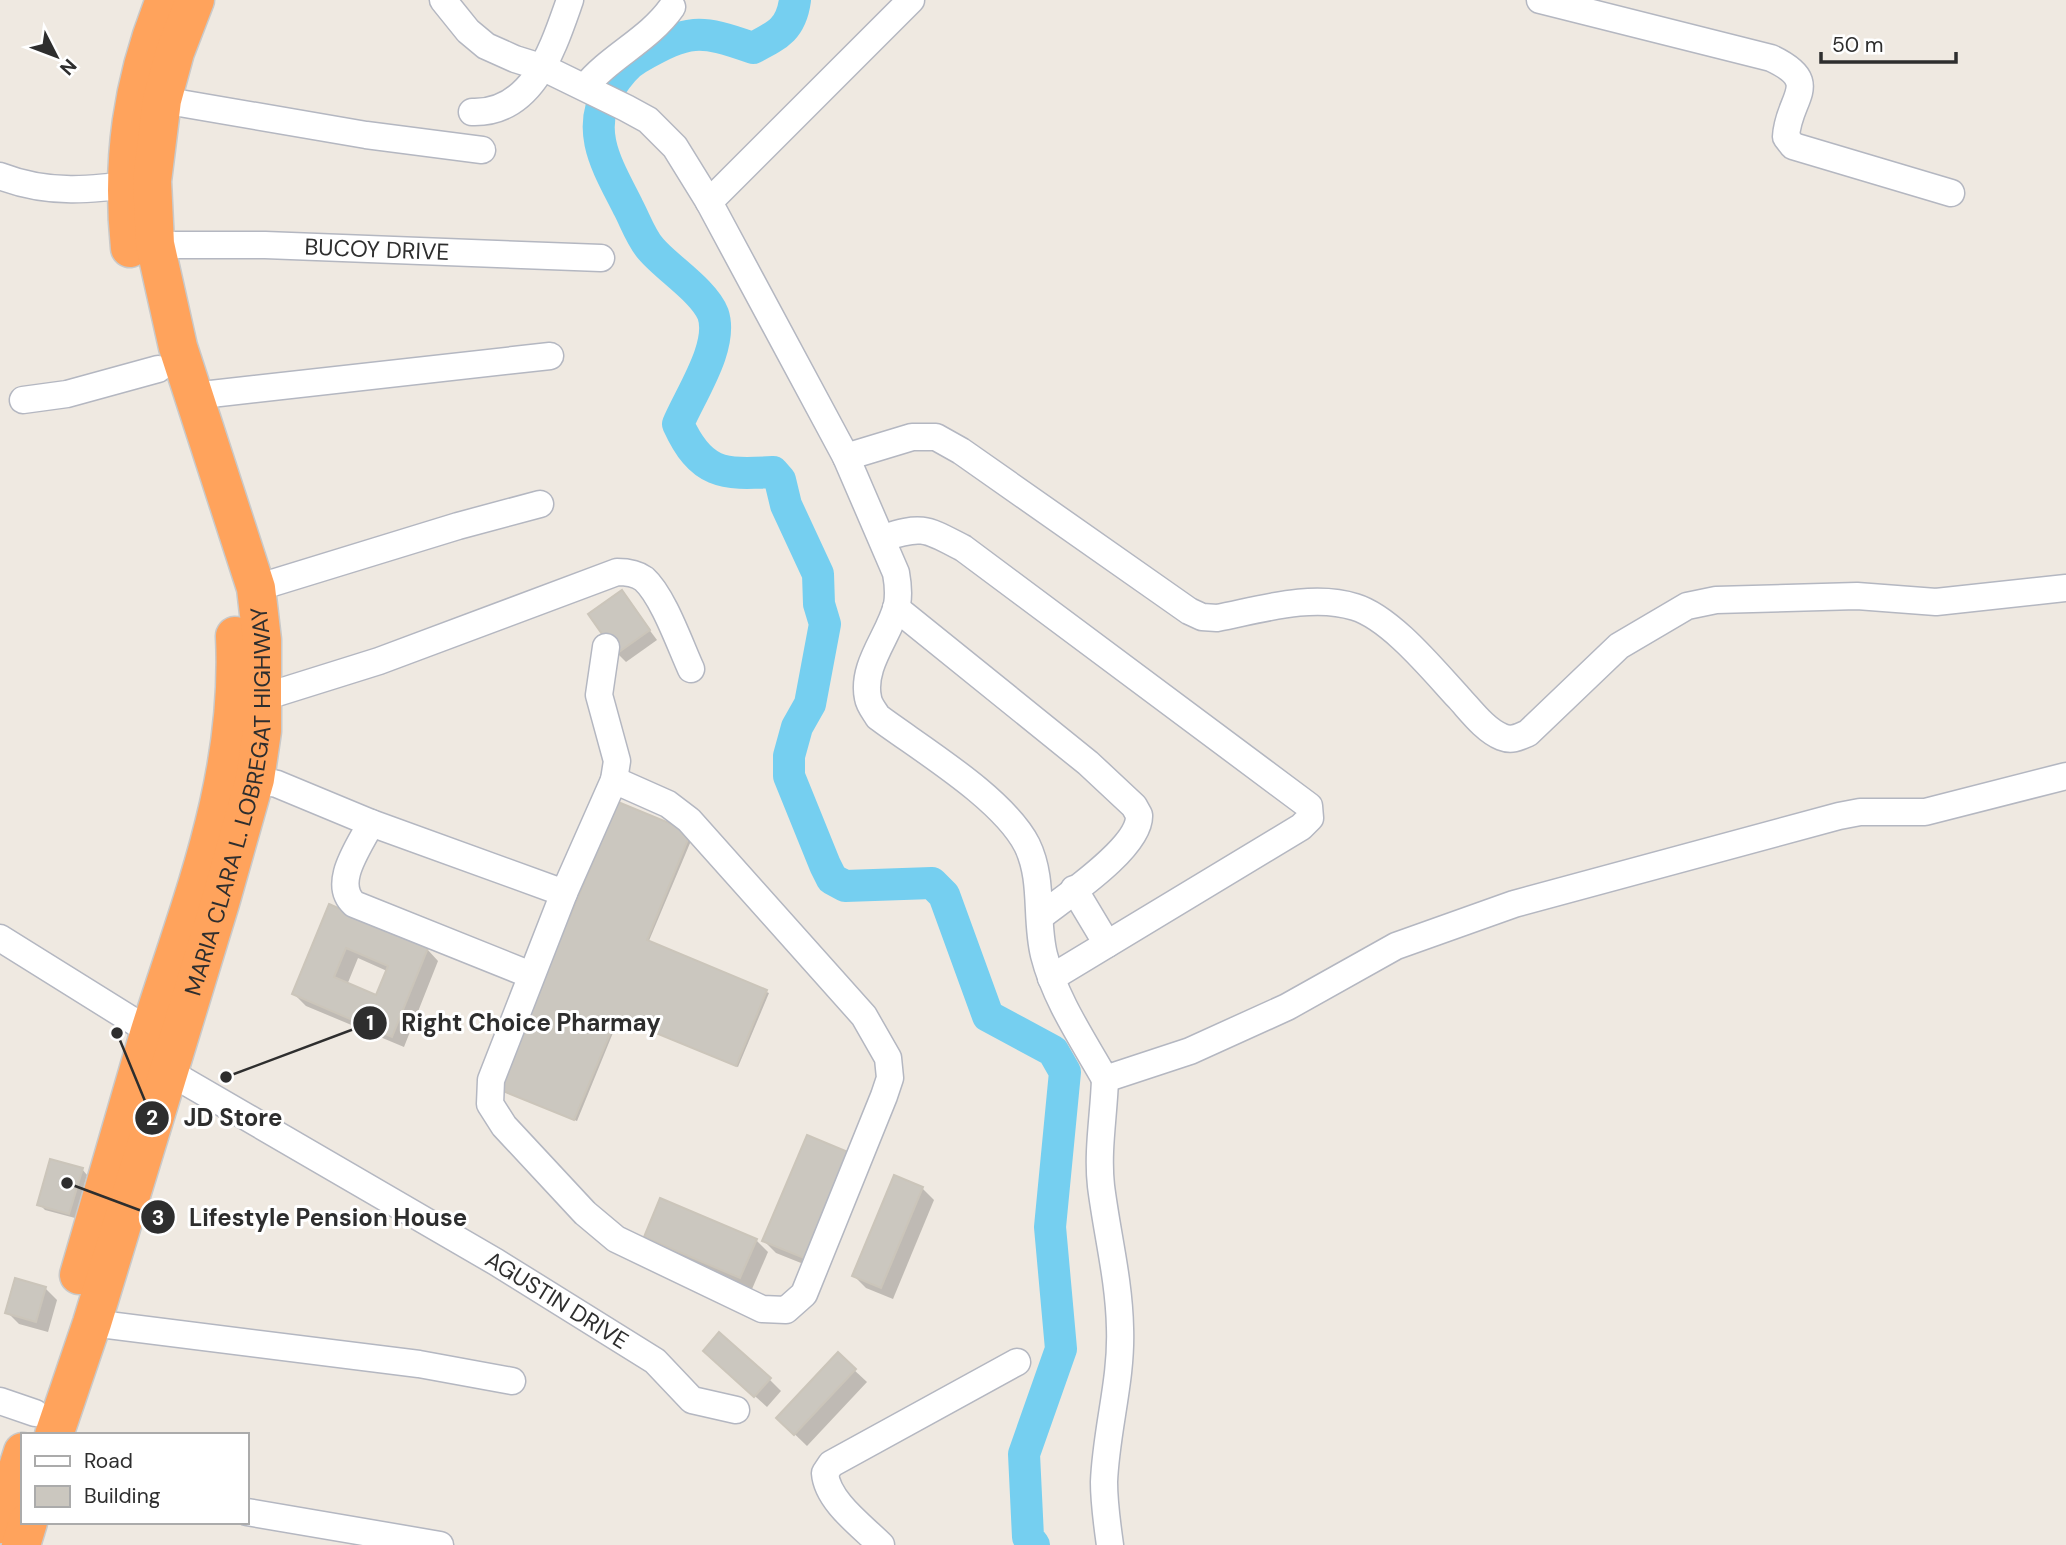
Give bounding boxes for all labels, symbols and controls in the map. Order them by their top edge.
north arrow [21,21,91,91]
scale bar [1821,21,1956,65]
text: 50 m [1832,31,1883,59]
text: N [54,54,82,81]
street label: BUCOY DRIVE [304,232,450,267]
street label: MARIA CLARA L. LOBREGAT HIGHWAY [178,605,278,999]
callout: Right Choice Pharmay [353,1000,675,1045]
text: Right Choice Pharmay [401,1007,661,1038]
text: 1 [366,1009,374,1037]
callout: JD Store [135,1095,297,1140]
text: JD Store [184,1102,282,1133]
text: 2 [146,1104,158,1132]
callout: Lifestyle Pension House [140,1195,481,1240]
text: Lifestyle Pension House [189,1202,467,1233]
text: 3 [152,1204,164,1232]
street label: AGUSTIN DRIVE [480,1244,634,1356]
legend [21,1433,248,1524]
text: Road [84,1447,133,1475]
text: Building [84,1482,161,1510]

